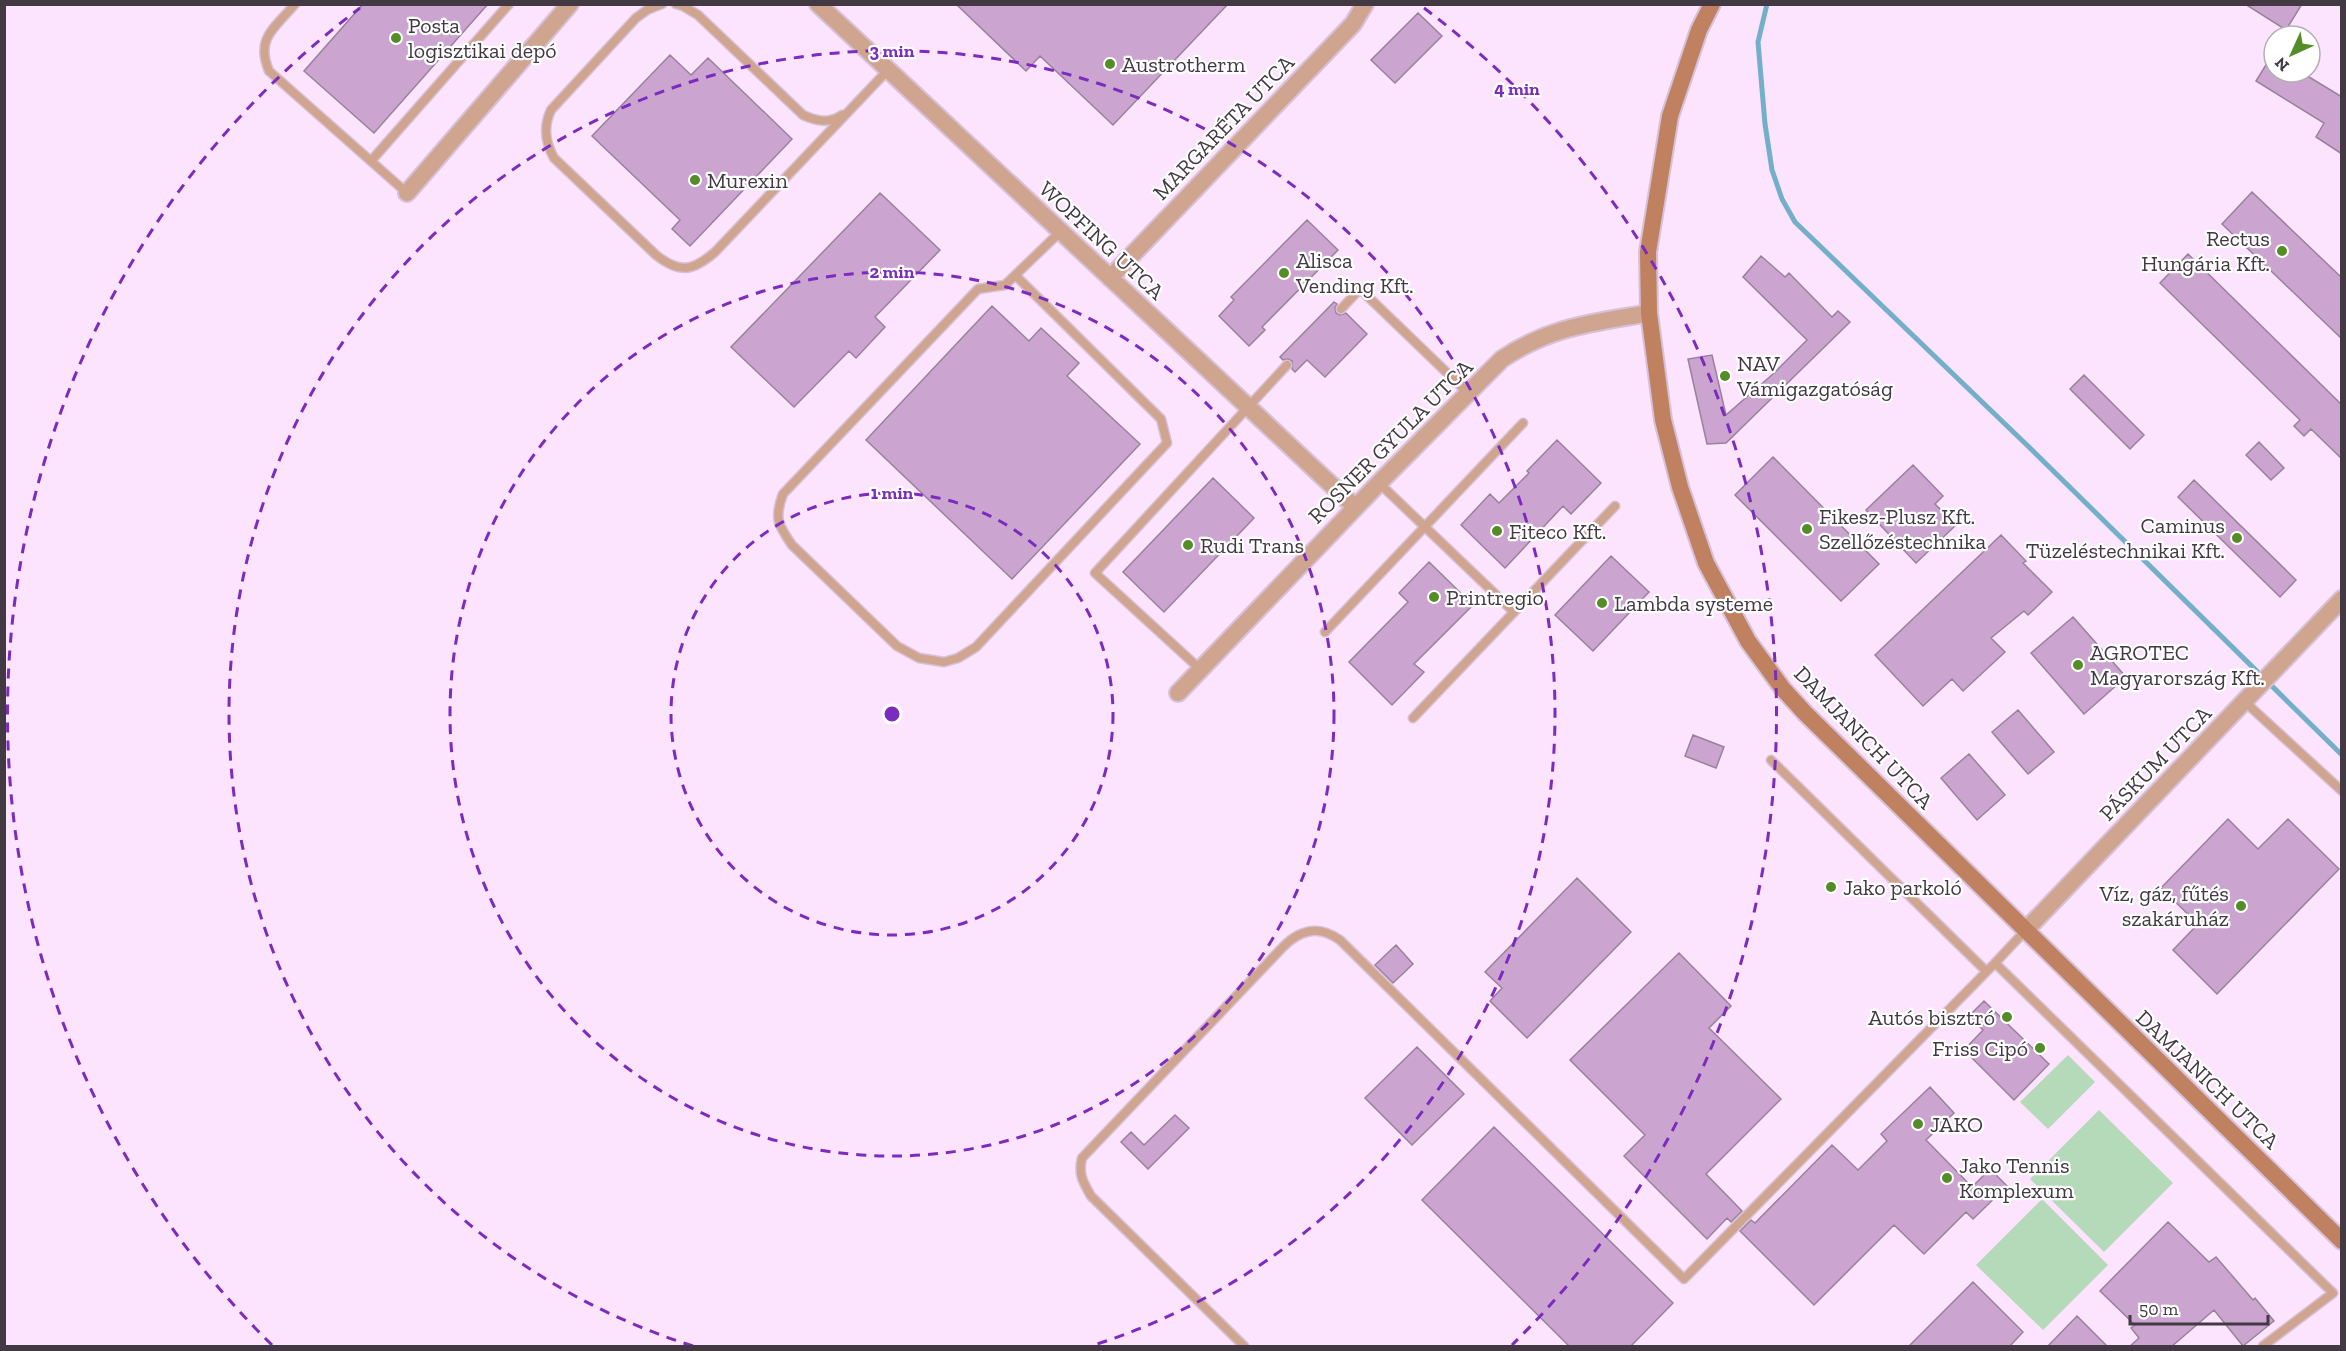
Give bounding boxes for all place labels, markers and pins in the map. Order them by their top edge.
place label: Posta logisztikai depó [408,12,557,64]
marker: Posta logisztikai depó [389,31,403,45]
place label: Austrotherm [1122,51,1246,78]
marker: Austrotherm [1103,57,1117,71]
place label: Murexin [707,167,788,194]
marker: Murexin [688,173,702,187]
place label: Rectus Hungária Kft. [2141,225,2270,277]
marker: Rectus Hungária Kft. [2275,244,2289,258]
place label: Alisca Vending Kft. [1295,247,1414,299]
marker: Alisca Vending Kft. [1277,266,1291,280]
place label: NAV Vámigazgatóság [1736,350,1893,402]
marker: NAV Vámigazgatóság [1718,369,1732,383]
place label: Fikesz-Plusz Kft. Szellőzéstechnika [1819,503,1986,555]
place label: Caminus Tüzeléstechnikai Kft. [2026,512,2225,564]
place label: Fiteco Kft. [1509,518,1606,545]
marker: Fikesz-Plusz Kft. Szellőzéstechnika [1800,522,1814,536]
marker: Fiteco Kft. [1490,524,1504,538]
marker: Caminus Tüzeléstechnikai Kft. [2230,531,2244,545]
place label: Rudi Trans [1200,532,1304,559]
marker: Rudi Trans [1181,538,1195,552]
place label: Printregio [1446,584,1544,611]
marker: Printregio [1427,590,1441,604]
place label: Lambda systeme [1614,590,1773,617]
marker: Lambda systeme [1595,596,1609,610]
place label: AGROTEC Magyarország Kft. [2090,639,2265,691]
marker: AGROTEC Magyarország Kft. [2071,658,2085,672]
centre of rings [882,704,902,724]
place label: Jako parkoló [1843,874,1962,901]
marker: Jako parkoló [1824,880,1838,894]
place label: Víz, gáz, fűtés szakáruház [2099,880,2229,932]
marker: Víz, gáz, fűtés szakáruház [2234,899,2248,913]
place label: Autós bisztró [1868,1004,1995,1031]
marker: Autós bisztró [2000,1010,2014,1024]
place label: Friss Cipó [1932,1035,2028,1062]
marker: Friss Cipó [2033,1041,2047,1055]
place label: JAKO [1930,1111,1983,1138]
marker: JAKO [1911,1117,1925,1131]
place label: Jako Tennis Komplexum [1959,1152,2074,1204]
marker: Jako Tennis Komplexum [1940,1171,1954,1185]

